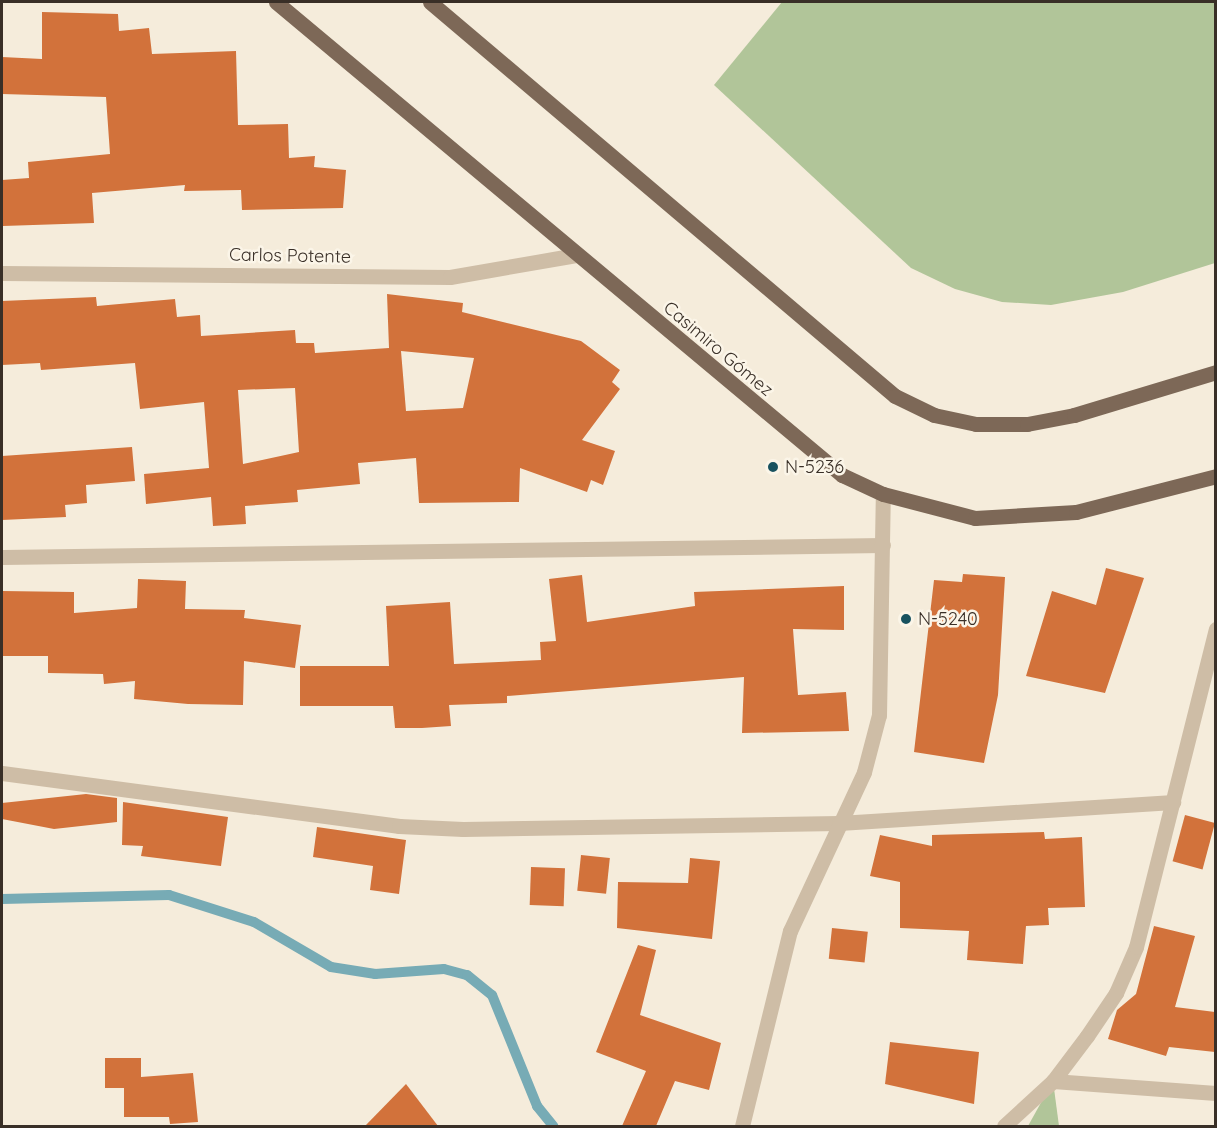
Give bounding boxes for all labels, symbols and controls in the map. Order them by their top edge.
street label: Carlos Potente [229,244,351,268]
street label: Casimiro Gómez [659,297,777,401]
place label: N-5236 [785,456,844,478]
marker: N-5236 [766,460,780,474]
place label: N-5240 [918,608,978,630]
marker: N-5240 [899,612,913,626]

